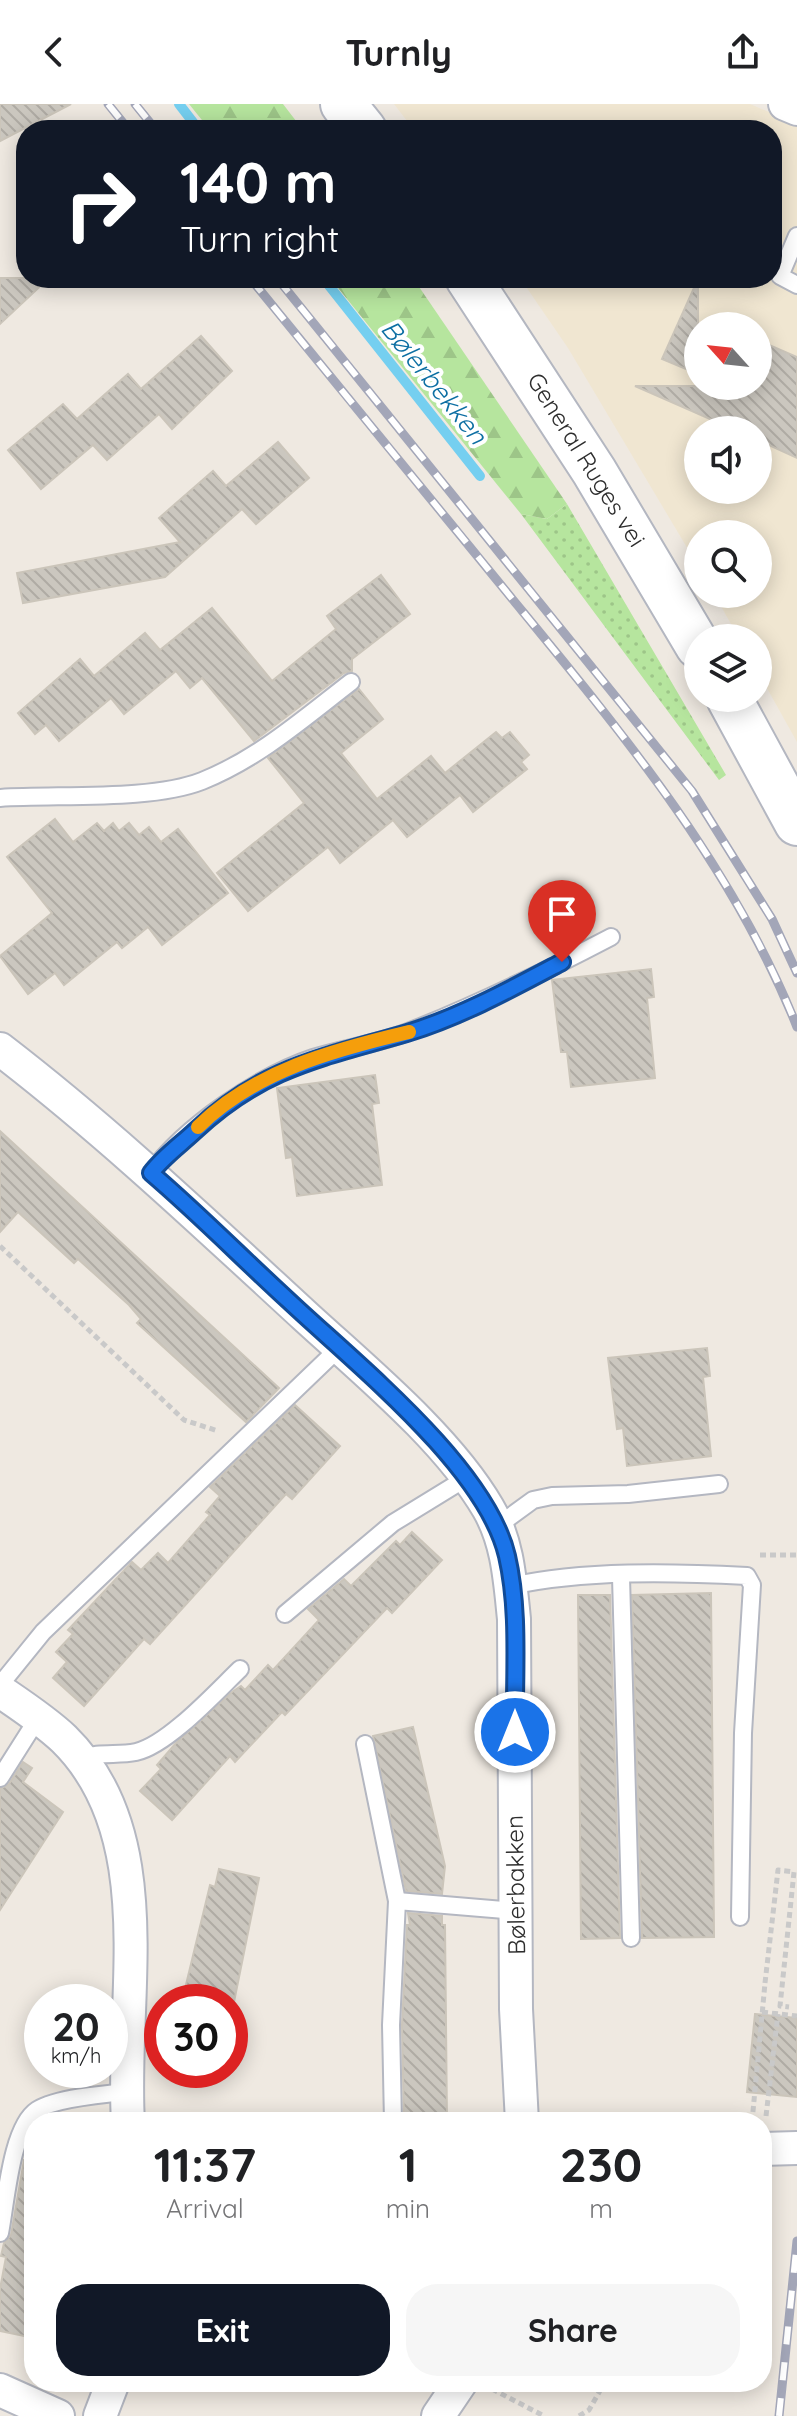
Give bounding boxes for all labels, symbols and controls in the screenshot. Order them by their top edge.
icon: back [32,30,76,74]
text: Turnly [345,30,452,75]
icon: share [721,30,765,74]
text: 140 m [180,147,336,217]
icon: right [48,152,152,256]
text: Turn right [180,216,339,261]
north arrow [684,312,772,400]
map controls [684,312,772,712]
water label: Bølerbekken [374,313,495,451]
street label: General Ruges vei [521,367,652,552]
button: sound [684,416,772,504]
button: search [684,520,772,608]
button: layers [684,624,772,712]
pin [528,880,596,962]
icon: arrive [540,892,584,936]
position arrow [473,1690,557,1774]
street label: Bølerbakken [499,1815,531,1955]
speed limit sign: 30 [144,1984,248,2088]
text: 20 [52,2001,100,2051]
text: km/h [51,2043,101,2068]
text: 11:37 [154,2134,256,2194]
text: 1 [399,2134,417,2194]
text: 230 [560,2134,642,2194]
text: Arrival [166,2192,244,2225]
text: min [386,2192,430,2225]
text: m [589,2192,613,2225]
button: Exit [56,2284,390,2376]
button: Share [406,2284,740,2376]

